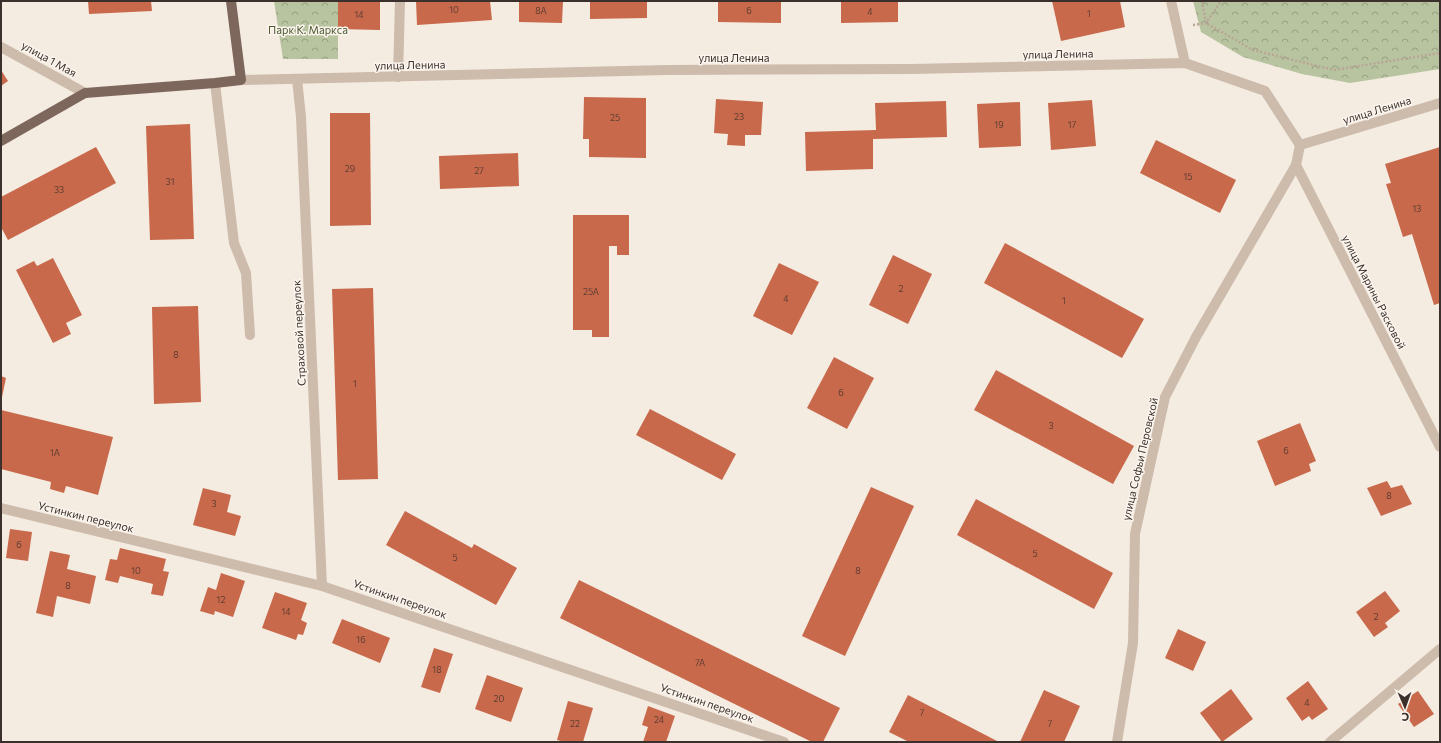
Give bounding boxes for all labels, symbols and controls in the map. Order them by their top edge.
house number: 10 [449,4,459,15]
house number: 8А [535,5,547,16]
house number: 6 [746,5,752,16]
house number: 4 [867,6,873,17]
house number: 1 [1087,8,1091,19]
house number: 14 [354,9,364,20]
park label: Парк К. Маркса [268,23,348,36]
street label: улица 1 Мая [19,38,79,79]
street label: улица Ленина [1022,46,1094,61]
street label: улица Ленина [699,51,769,64]
street label: улица Ленина [374,57,446,72]
street label: улица Ленина [1341,93,1413,126]
house number: 23 [734,111,744,122]
house number: 25 [610,112,620,123]
house number: 19 [994,119,1004,130]
house number: 17 [1068,119,1077,130]
house number: 29 [345,163,355,174]
house number: 27 [474,165,484,176]
house number: 15 [1183,171,1193,182]
house number: 31 [166,176,174,187]
house number: 33 [54,184,64,195]
house number: 13 [1413,203,1421,214]
street label: улица Марины Расковой [1340,233,1409,351]
street label: Страховой переулок [289,280,308,386]
house number: 2 [899,283,904,294]
house number: 25А [583,286,599,297]
house number: 4 [783,293,789,304]
house number: 1 [1062,295,1066,306]
house number: 8 [173,349,179,360]
house number: 1 [353,378,357,389]
house number: 6 [838,387,844,398]
street label: улица Софьи Перовской [1119,396,1160,522]
house number: 3 [1048,420,1054,431]
house number: 6 [1283,445,1289,456]
house number: 1А [50,447,60,458]
house number: 8 [1386,490,1392,501]
street label: Устинкин переулок [37,498,136,535]
house number: 3 [211,498,217,509]
house number: 6 [16,539,22,550]
house number: 5 [1032,548,1038,559]
house number: 5 [452,552,458,563]
house number: 10 [131,565,141,576]
house number: 8 [855,565,861,576]
street label: Устинкин переулок [351,576,449,621]
house number: 8 [65,580,71,591]
house number: 12 [217,594,225,605]
house number: 14 [281,606,291,617]
house number: 2 [1374,611,1379,622]
house number: 16 [356,634,366,645]
house number: 7А [695,657,705,668]
house number: 18 [432,664,442,675]
street label: Устинкин переулок [658,680,756,725]
north arrow [1385,687,1425,727]
house number: 20 [494,693,505,704]
house number: 4 [1304,697,1310,708]
house number: 7 [920,707,925,718]
text: С [1401,711,1409,724]
house number: 24 [654,714,665,725]
house number: 22 [570,718,580,729]
house number: 7 [1048,718,1053,729]

